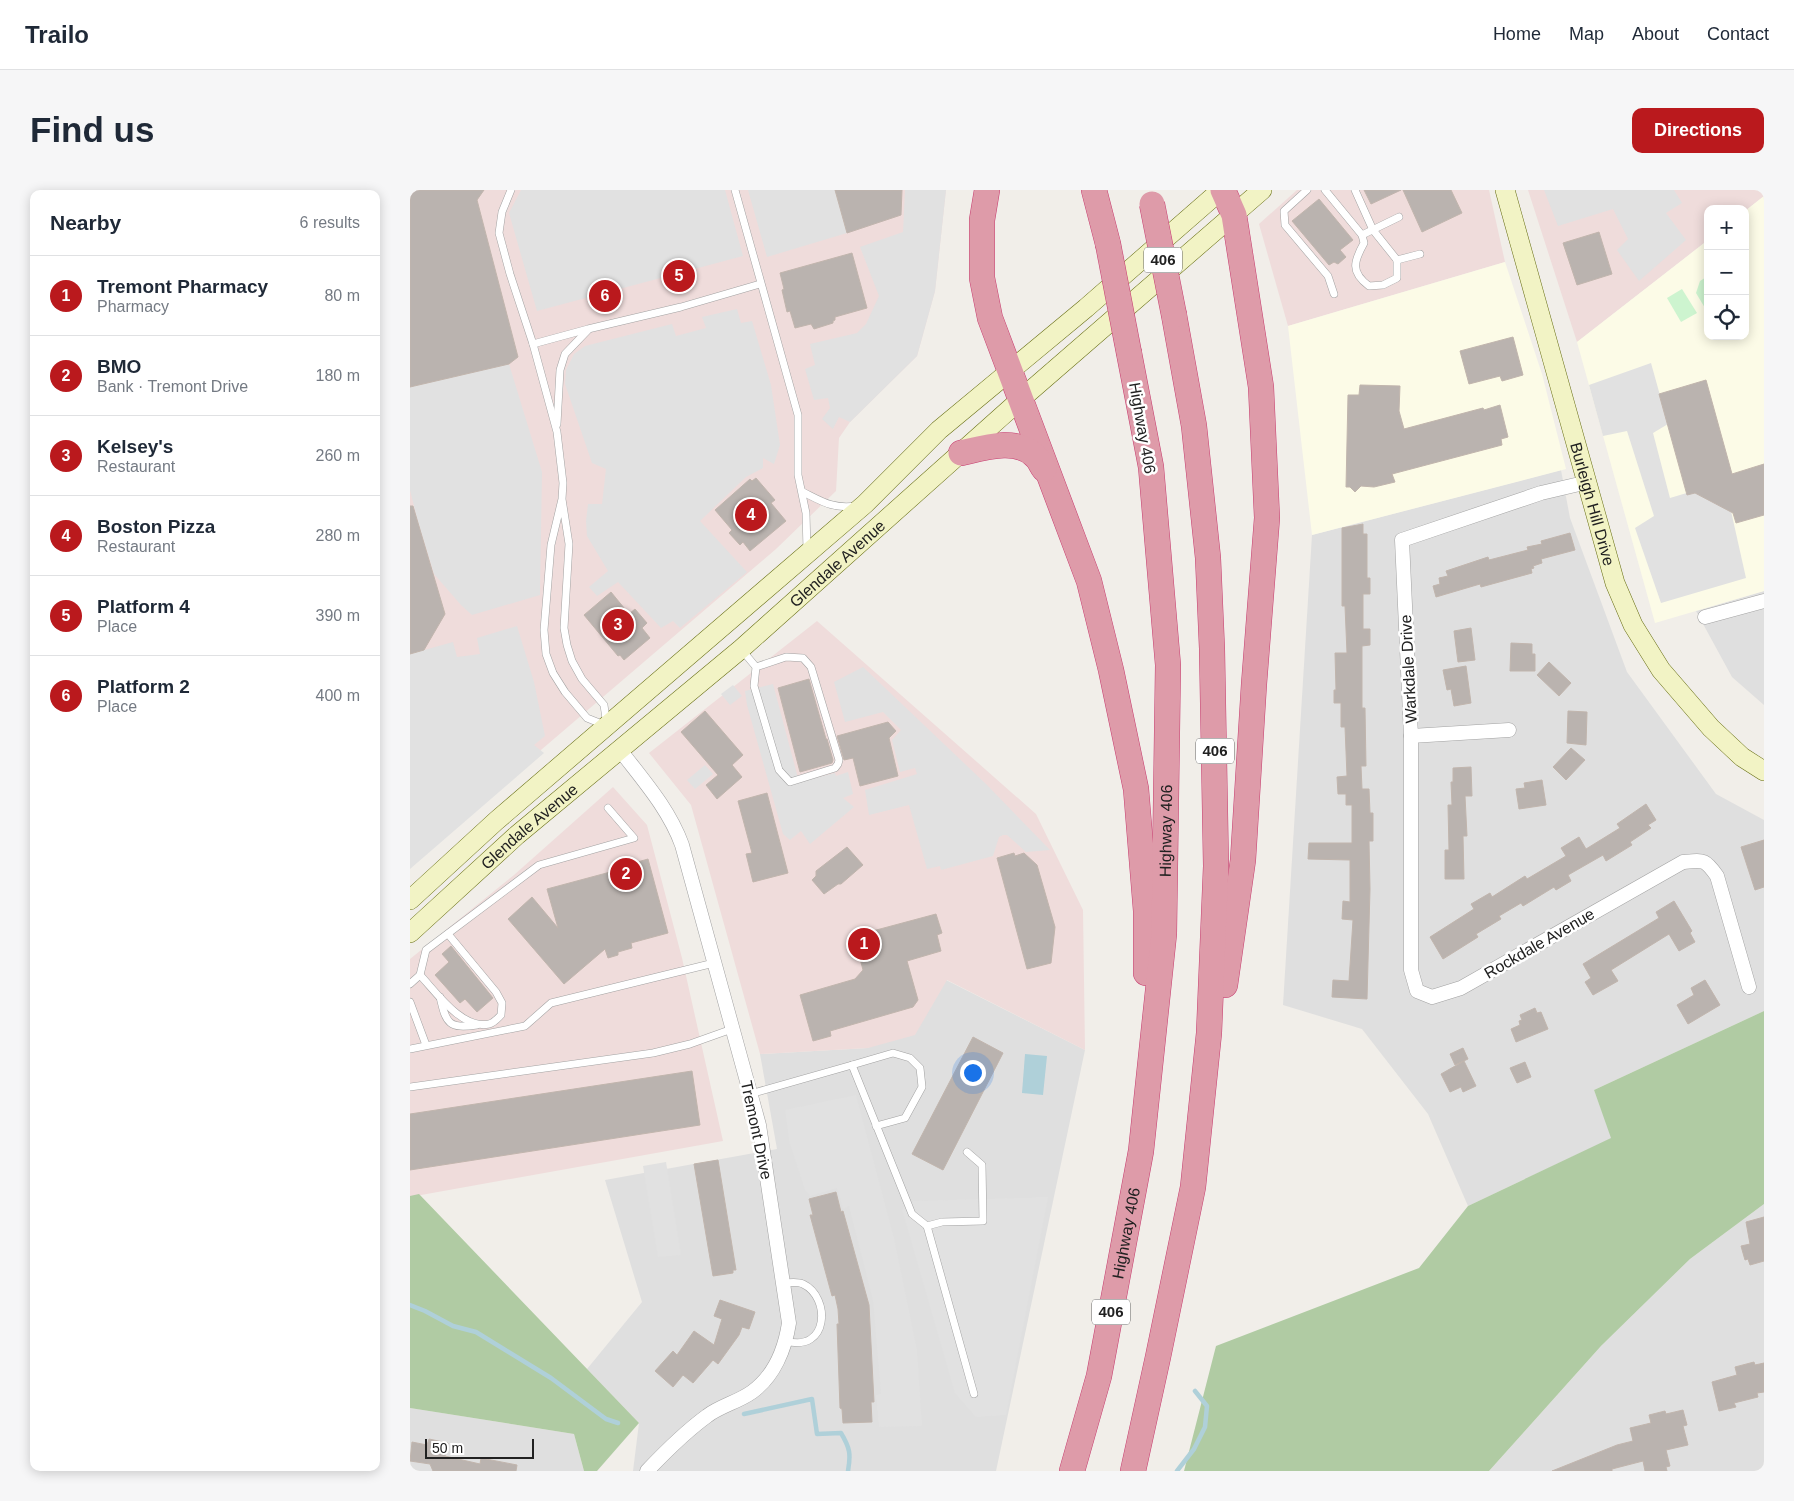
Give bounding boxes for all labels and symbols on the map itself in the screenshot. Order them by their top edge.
road number: 406 [1144,248,1182,272]
pin: 5 [663,257,695,295]
pin: 6 [589,277,621,315]
street label: Highway 406 [1126,381,1159,475]
street label: Burleigh Hill Drive [1567,441,1618,568]
pin: 4 [735,496,767,534]
street label: Glendale Avenue [786,517,888,610]
pin: 3 [602,606,634,644]
street label: Warkdale Drive [1397,614,1420,724]
road number: 406 [1196,738,1234,764]
street label: Glendale Avenue [478,780,581,873]
street label: Highway 406 [1157,784,1175,877]
pin: 2 [610,855,642,893]
street label: Rockdale Avenue [1481,905,1597,982]
pin: 1 [848,925,880,963]
your location [960,1060,986,1086]
street label: Tremont Drive [738,1079,775,1181]
street label: Highway 406 [1109,1186,1143,1280]
road number: 406 [1092,1300,1130,1324]
scale bar [425,1436,534,1459]

